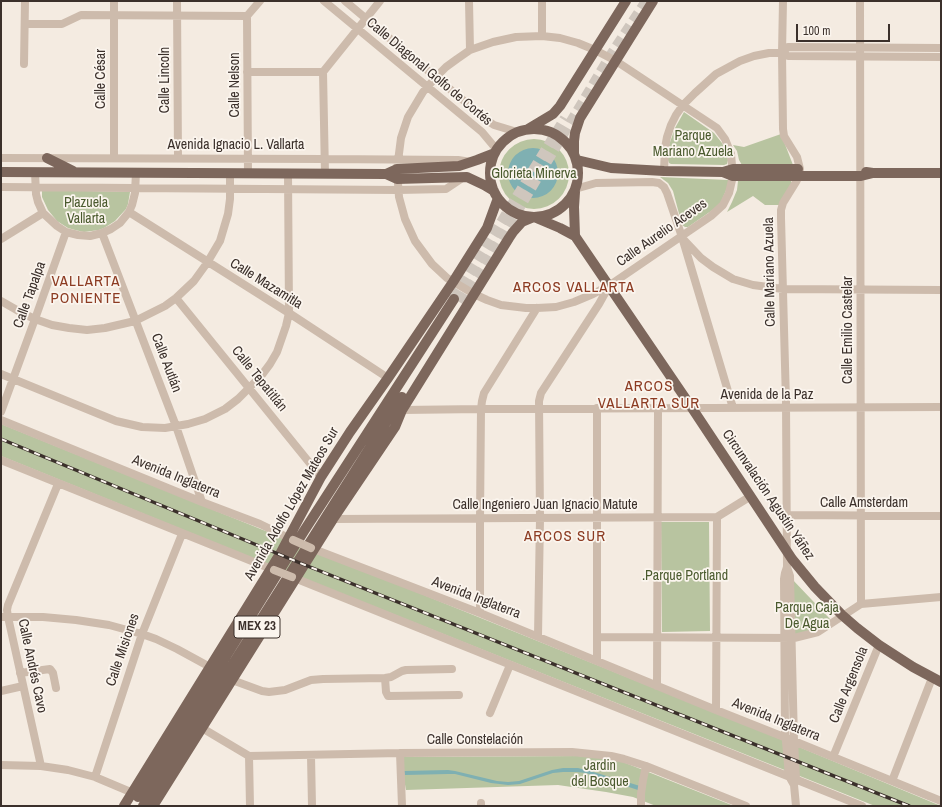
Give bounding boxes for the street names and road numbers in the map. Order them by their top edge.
street label: Calle Diagonal Golfo de Cortés [363,15,495,129]
street label: Calle Lincoln [157,47,173,113]
street label: Calle César [93,49,109,109]
street label: Calle Nelson [227,52,243,118]
street label: Avenida Ignacio L. Vallarta [168,137,304,153]
street label: Calle Aurelio Aceves [614,196,710,270]
street label: Calle Mariano Azuela [761,217,779,327]
street label: Calle Mazamitla [227,255,305,313]
street label: Calle Tapalpa [10,259,50,331]
street label: Calle Emilio Castelar [840,276,856,384]
street label: Calle Autlán [147,331,185,395]
street label: Calle Tepatitlán [228,343,290,415]
street label: Avenida de la Paz [721,387,813,403]
street label: Avenida Adolfo López Mateos Sur [241,424,343,584]
street label: Circunvalación Agustín Yáñez [718,427,818,563]
street label: Avenida Inglaterra [129,452,223,502]
street label: Calle Amsterdam [820,495,908,511]
street label: Calle Ingeniero Juan Ignacio Matute [452,497,638,513]
street label: Avenida Inglaterra [429,573,523,623]
street label: Calle Misiones [103,611,143,689]
road number: MEX 23 [234,616,280,638]
street label: Calle Andrés Cavo [14,617,50,715]
street label: Calle Argensola [826,644,872,726]
street label: Avenida Inglaterra [729,695,823,745]
street label: Calle Constelación [427,732,523,748]

